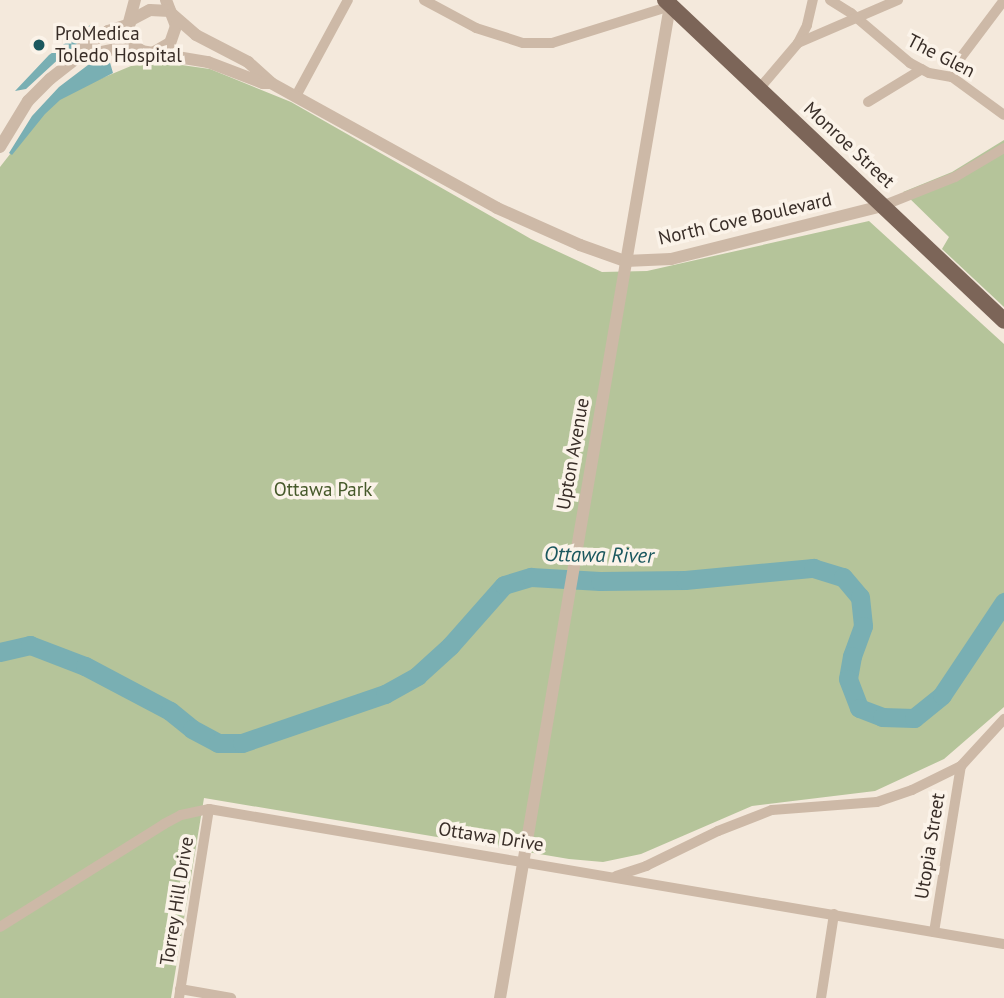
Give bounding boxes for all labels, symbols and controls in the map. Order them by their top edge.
place label: ProMedica Toledo Hospital [55,23,182,67]
street label: The Glen [903,29,979,83]
marker: ProMedica Toledo Hospital [29,35,49,55]
street label: Monroe Street [799,97,899,193]
street label: North Cove Boulevard [656,188,834,250]
street label: Upton Avenue [552,396,594,512]
park label: Ottawa Park [274,479,372,501]
water label: Ottawa River [544,541,654,569]
street label: Utopia Street [910,791,950,901]
street label: Ottawa Drive [437,817,545,857]
street label: Torrey Hill Drive [155,835,199,967]

